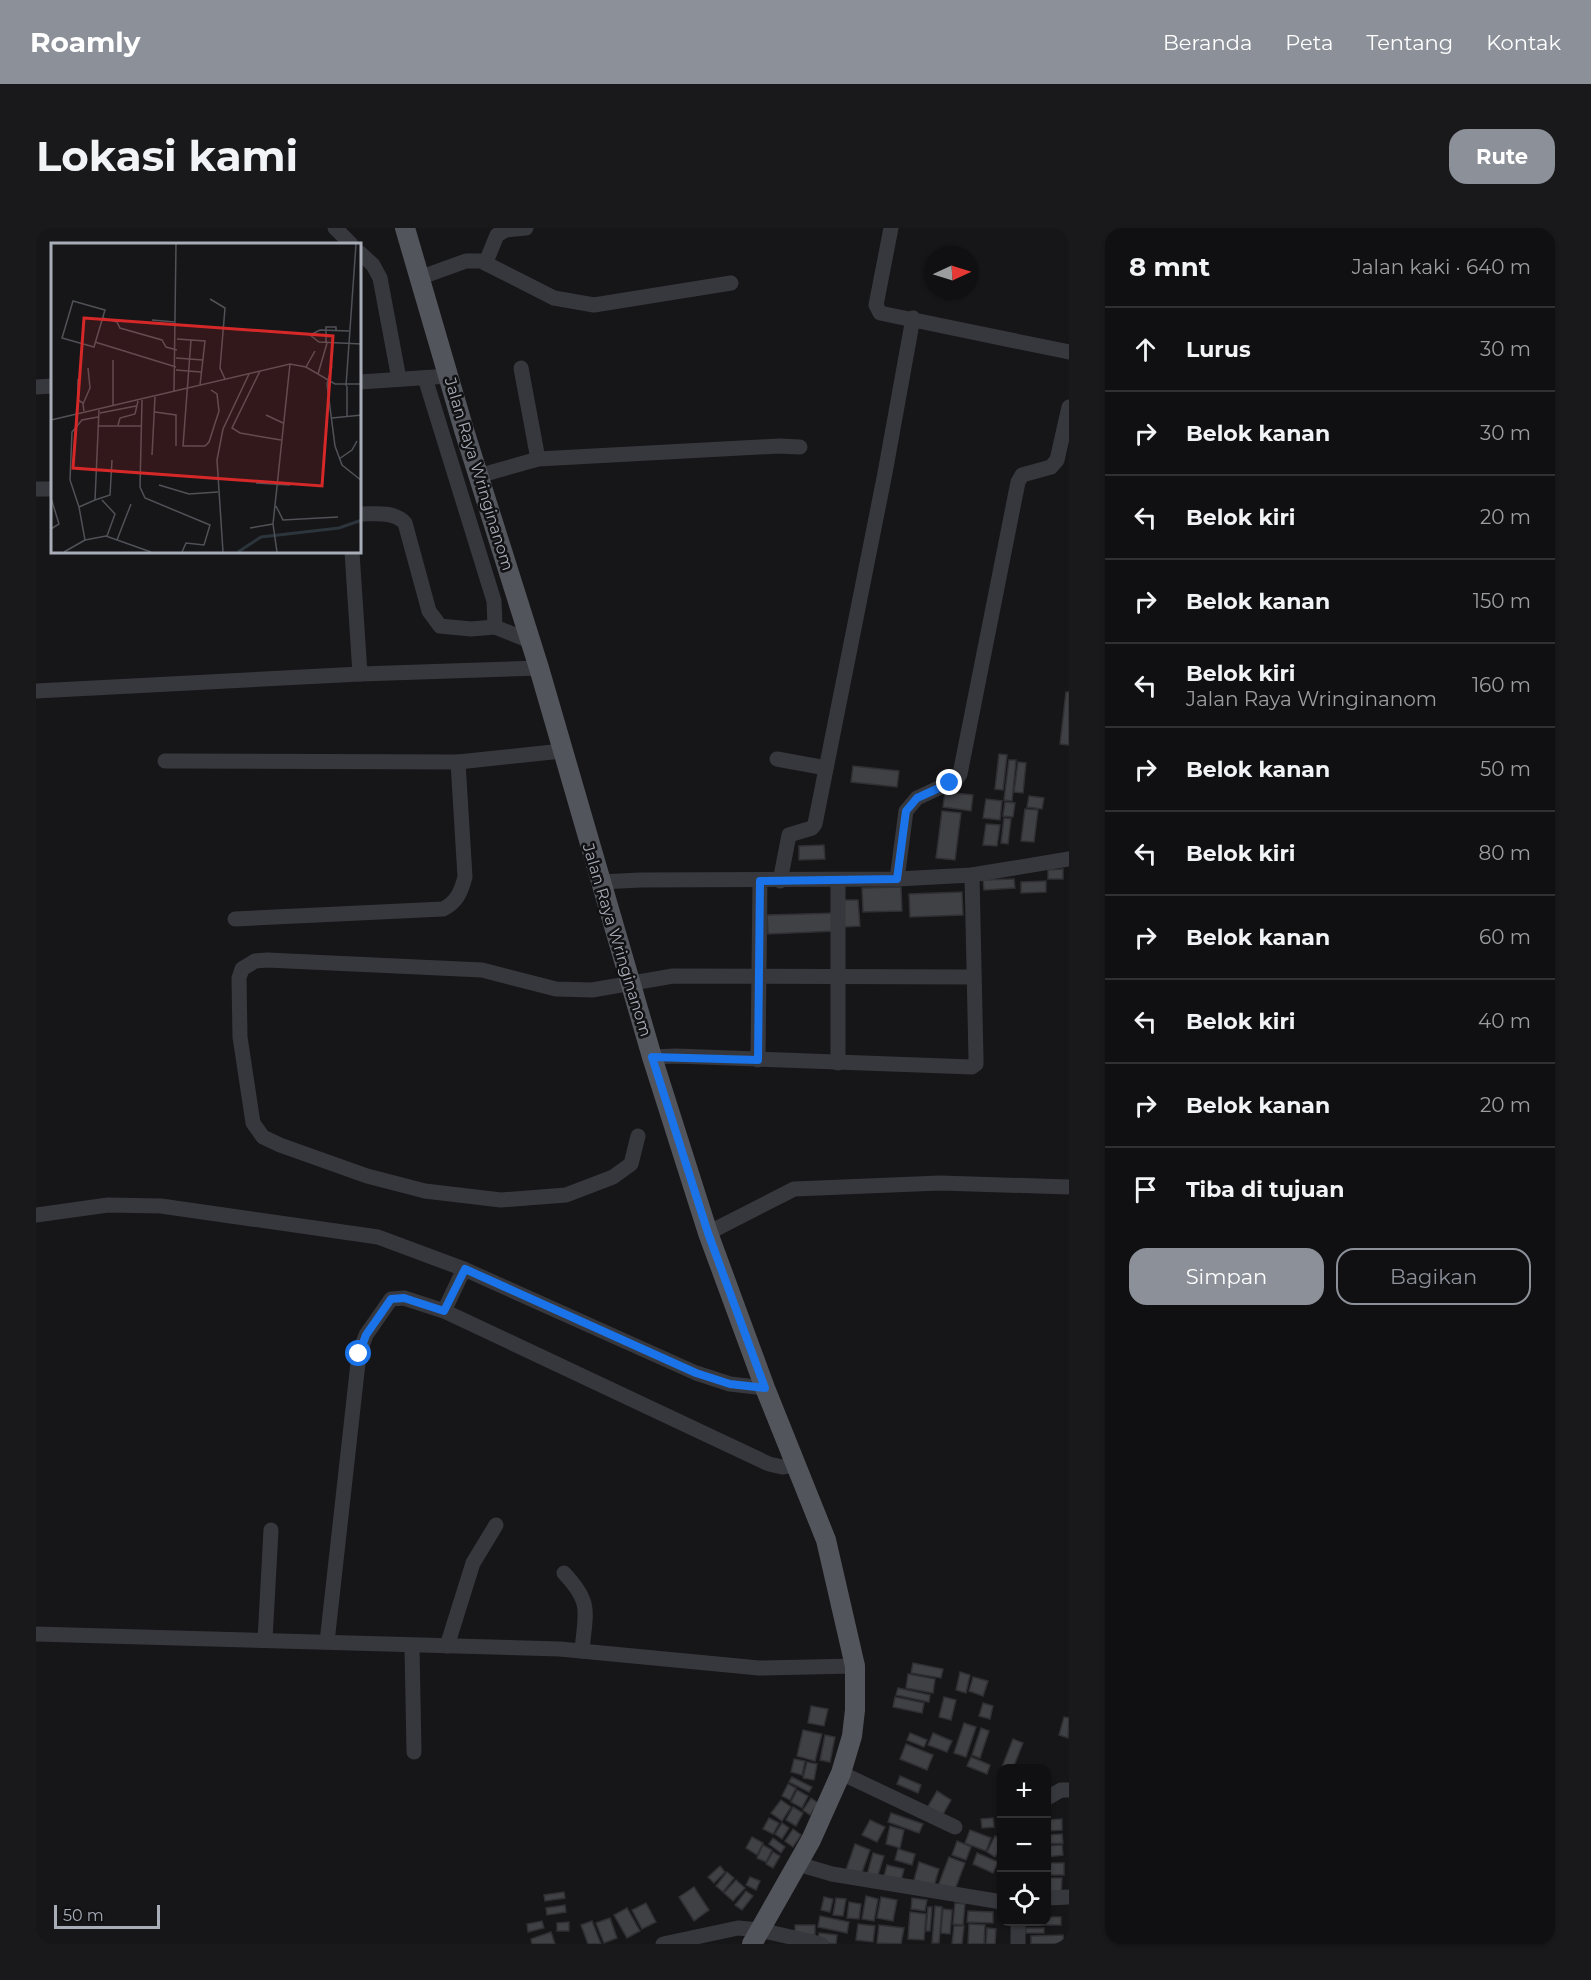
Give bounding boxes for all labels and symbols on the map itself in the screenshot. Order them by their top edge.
inset map [51,243,362,554]
north arrow [925,246,979,300]
street label: Jalan Raya Wringinanom [440,374,517,573]
route end [936,769,962,795]
street label: Jalan Raya Wringinanom [578,840,655,1039]
route start [345,1340,371,1366]
scale bar [54,1902,160,1930]

